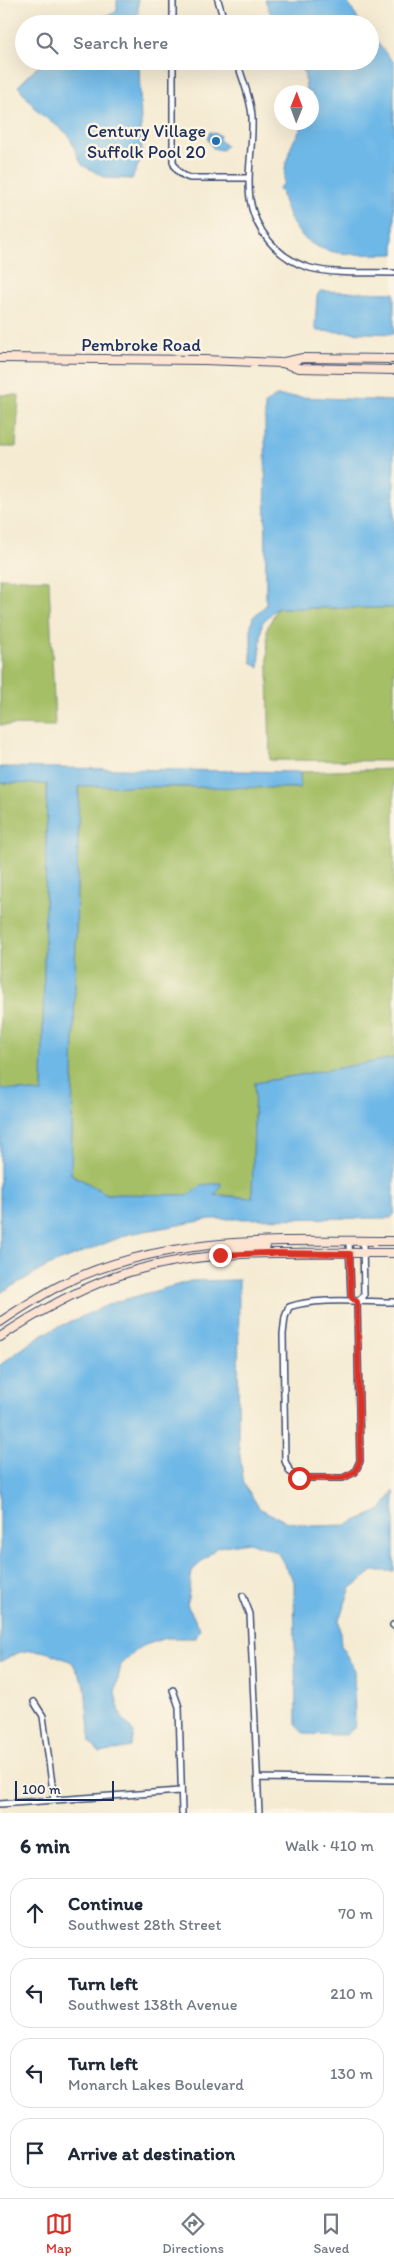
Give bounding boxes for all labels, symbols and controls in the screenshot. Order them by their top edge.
search box [15,15,379,70]
icon: search [33,29,61,57]
text: Search here [73,31,168,54]
north arrow [274,85,319,130]
place label: Century Village Suffolk Pool 20 [87,120,206,163]
marker: Century Village Suffolk Pool 20 [210,135,222,147]
street label: Pembroke Road [81,334,201,356]
route end [209,1244,232,1267]
route start [288,1467,311,1490]
scale bar [15,1778,114,1801]
text: 100 m [22,1781,61,1798]
text: 6 min [20,1833,70,1858]
text: Walk · 410 m [285,1836,374,1855]
text: Continue [68,1892,143,1915]
icon: ahead [21,1899,49,1927]
text: 70 m [338,1904,373,1923]
text: Southwest 28th Street [68,1915,221,1934]
text: Turn left [68,1972,138,1995]
icon: left [21,1979,49,2007]
text: 210 m [330,1984,373,2003]
text: Southwest 138th Avenue [68,1995,237,2014]
text: Turn left [68,2052,138,2075]
icon: left [21,2059,49,2087]
text: 130 m [330,2064,373,2083]
text: Monarch Lakes Boulevard [68,2075,244,2094]
icon: arrive [21,2139,49,2167]
text: Arrive at destination [68,2142,235,2165]
tab: Map [45,2210,73,2257]
tab: Directions [162,2210,224,2257]
tab: Saved [313,2210,349,2257]

